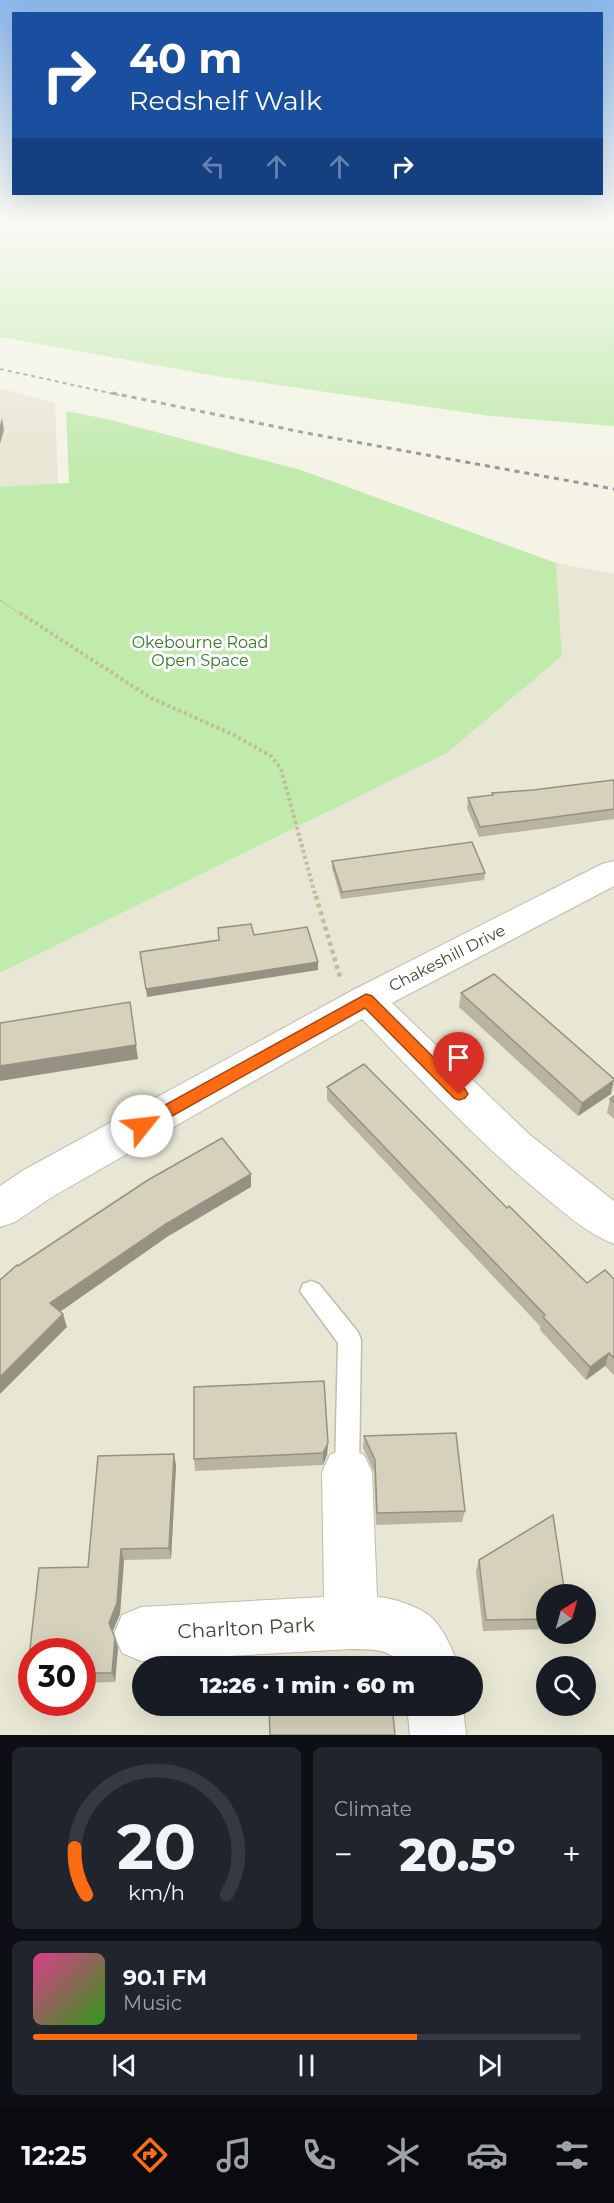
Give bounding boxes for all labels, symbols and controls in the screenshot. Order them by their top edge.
text: 40 m [129,32,242,84]
icon: right [30,36,108,114]
text: Redshelf Walk [129,84,322,117]
icon: left [197,150,230,183]
icon: ahead [260,150,293,183]
icon: ahead [323,150,356,183]
icon: right [386,150,419,183]
park label: Okebourne Road Open Space [132,633,268,670]
street label: Chakeshill Drive [386,920,508,996]
pin [433,1032,484,1094]
icon: arrive [442,1041,475,1074]
position arrow [110,1094,174,1158]
north arrow [536,1584,596,1644]
map controls [536,1584,596,1716]
street label: Charlton Park [177,1612,315,1644]
speed limit sign: 30 [18,1638,96,1716]
button: search [536,1656,596,1716]
text: 12:26 · 1 min · 60 m [200,1672,415,1699]
text: Climate [334,1797,412,1821]
text: 20 [117,1809,196,1885]
text: 20.5° [400,1827,515,1882]
text: − [334,1834,353,1874]
text: + [562,1834,581,1874]
text: km/h [128,1879,185,1905]
text: 90.1 FM [123,1964,207,1991]
text: Music [123,1991,182,2015]
icon: previous [108,2049,141,2082]
icon: pause [290,2049,323,2082]
icon: next [473,2049,506,2082]
icon: directions [129,2134,171,2176]
icon: music [213,2134,255,2176]
icon: phone [298,2134,340,2176]
icon: climate [382,2134,424,2176]
icon: car [466,2134,508,2176]
icon: filters [551,2134,593,2176]
text: 12:25 [21,2139,87,2172]

